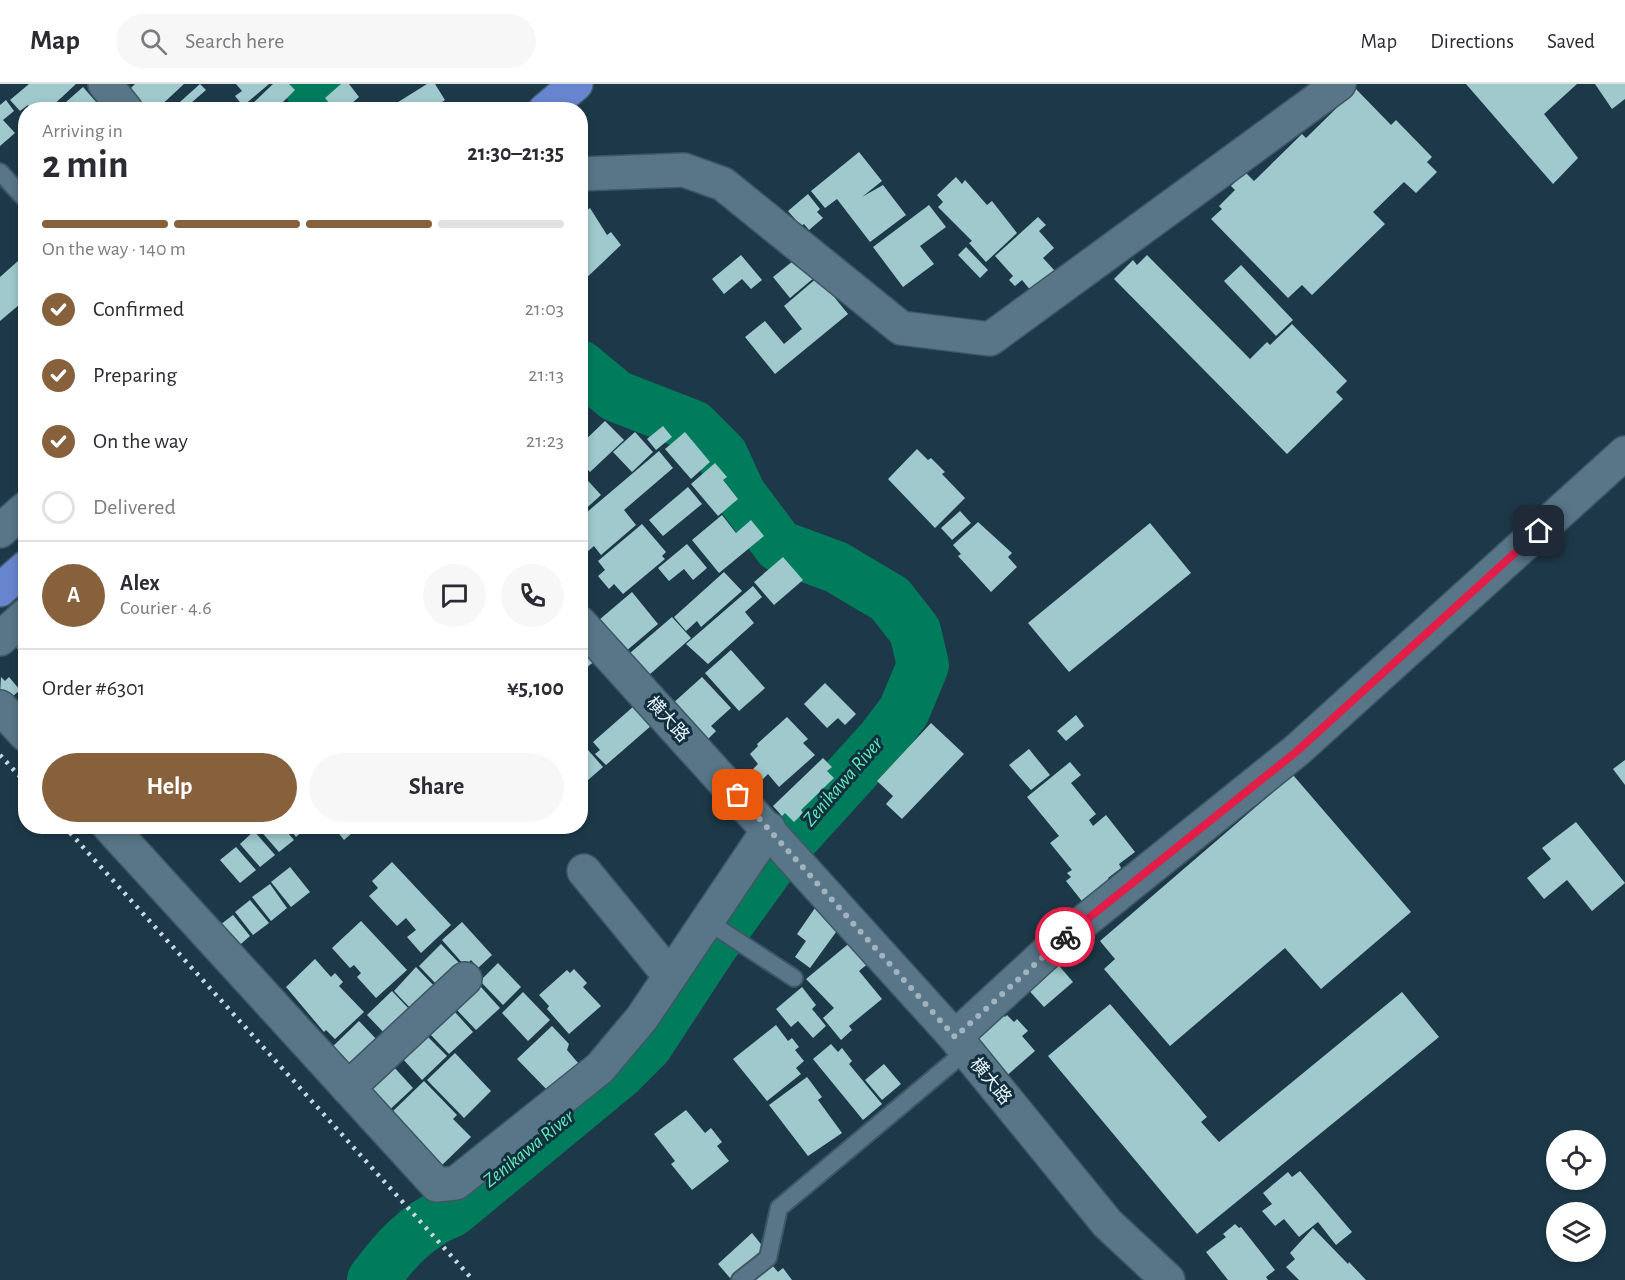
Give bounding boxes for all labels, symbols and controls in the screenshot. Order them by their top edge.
search box [116,14,536,68]
icon: search [137,25,170,58]
text: Map [30,27,80,55]
text: Search here [185,30,284,52]
text: Map [1361,31,1397,52]
text: Directions [1430,31,1514,52]
text: Saved [1547,31,1595,52]
text: Arriving in [42,121,123,141]
text: 21:30–21:35 [467,142,564,164]
text: 2 min [42,146,129,185]
text: On the way · 140 m [42,239,186,259]
icon: check [42,293,75,326]
text: Confirmed [93,298,184,320]
text: 21:03 [525,299,564,319]
icon: check [42,359,75,392]
text: Preparing [93,364,177,386]
text: 21:13 [528,365,564,385]
icon: check [42,425,75,458]
text: On the way [93,430,188,452]
text: 21:23 [526,431,564,451]
text: Delivered [93,496,176,518]
pin [1513,505,1564,556]
icon: home [1522,514,1555,547]
button: chat [423,564,486,627]
button: phone [501,564,564,627]
text: Alex [120,572,160,594]
text: A [67,584,80,606]
text: Courier · 4.6 [120,598,212,618]
text: Order #6301 [42,677,145,699]
text: ¥5,100 [507,677,564,699]
street label: 横大路 [643,693,693,746]
water label: Zenikawa River [799,733,887,830]
button: Help [42,753,297,822]
button: Share [309,753,564,822]
pin [712,769,763,820]
icon: bag [721,778,754,811]
courier [1035,907,1095,967]
icon: bike [1049,921,1082,954]
street label: 横大路 [966,1054,1015,1108]
water label: Zenikawa River [480,1106,578,1191]
map controls [1546,1130,1606,1262]
button: locate [1546,1130,1606,1190]
button: layers [1546,1202,1606,1262]

